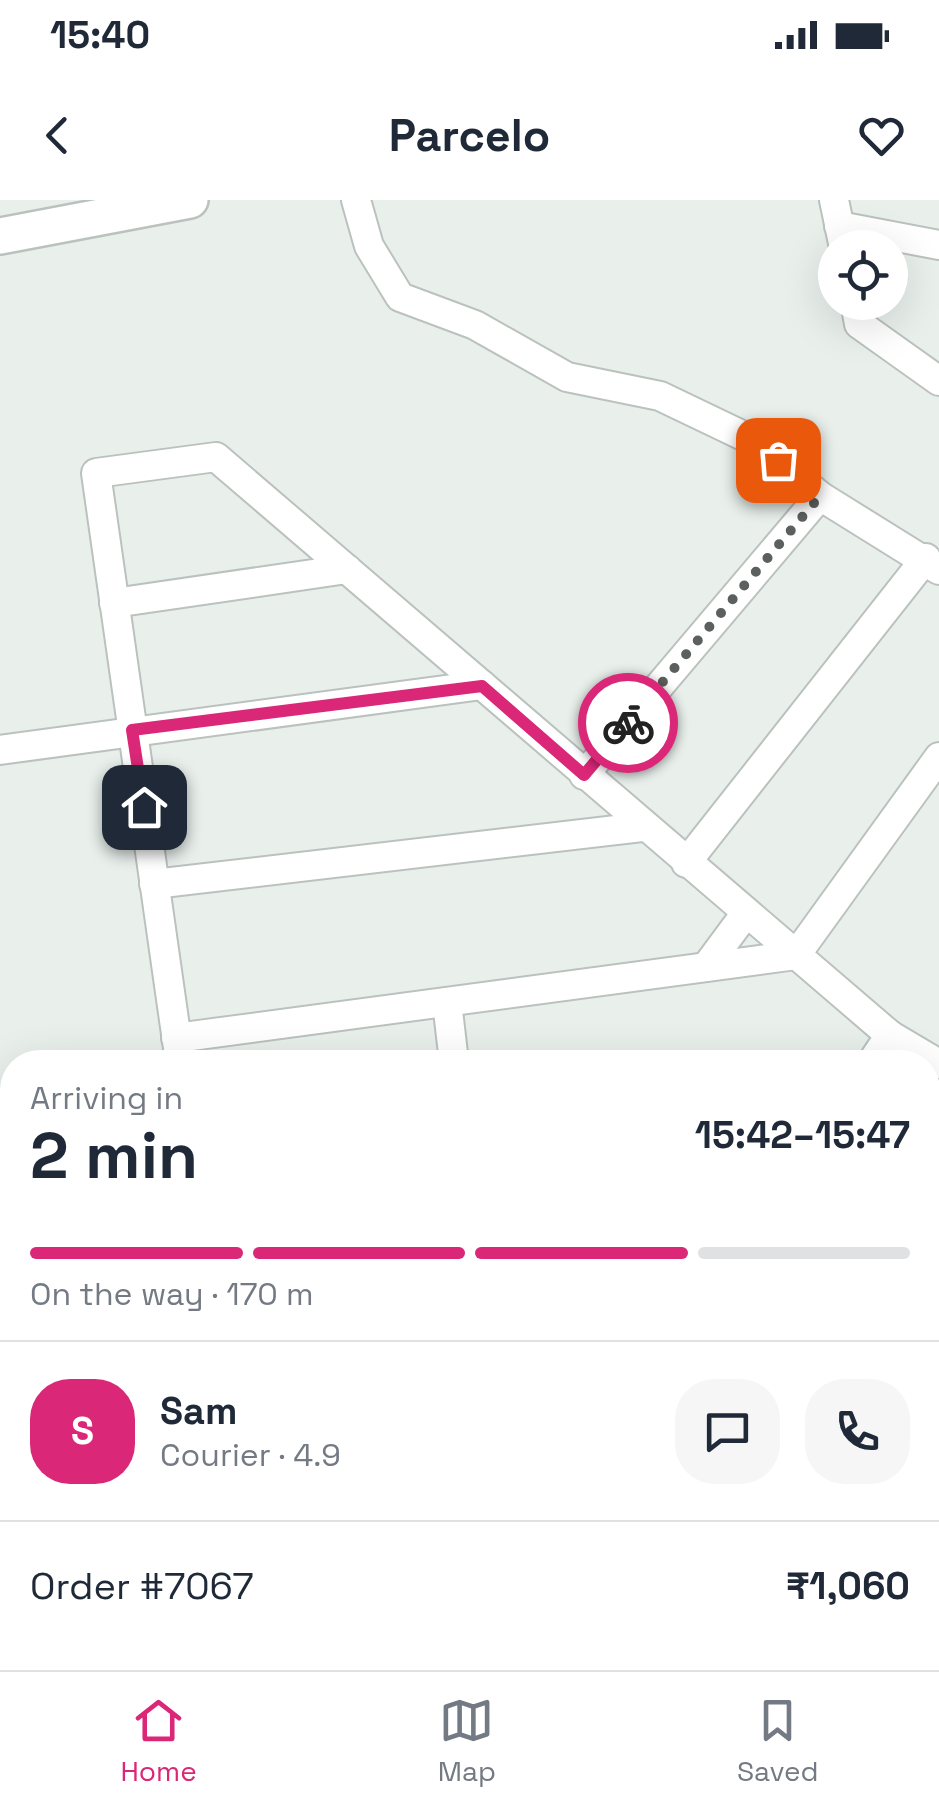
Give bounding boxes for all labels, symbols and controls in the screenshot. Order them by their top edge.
text: 15:40 [50,11,150,59]
text: Parcelo [389,107,550,164]
icon: back [30,108,85,163]
icon: heart [854,108,909,163]
map controls [818,230,908,320]
button: locate [818,230,908,320]
pin [736,418,821,503]
icon: bag [751,433,806,488]
courier [578,673,678,773]
icon: bike [601,696,656,751]
pin [102,765,187,850]
icon: home [117,780,172,835]
text: Arriving in [30,1078,183,1118]
text: 15:42–15:47 [695,1111,910,1159]
text: 2 min [30,1114,198,1197]
text: On the way · 170 m [30,1274,314,1314]
button: chat [675,1379,780,1484]
button: phone [805,1379,910,1484]
text: Sam [160,1387,237,1435]
text: S [71,1407,94,1455]
text: Courier · 4.9 [160,1435,341,1475]
text: Order #7067 [30,1562,254,1610]
text: ₹1,060 [786,1562,910,1610]
tab: Home [120,1693,197,1789]
tab: Map [438,1693,496,1789]
tab: Saved [737,1693,819,1789]

